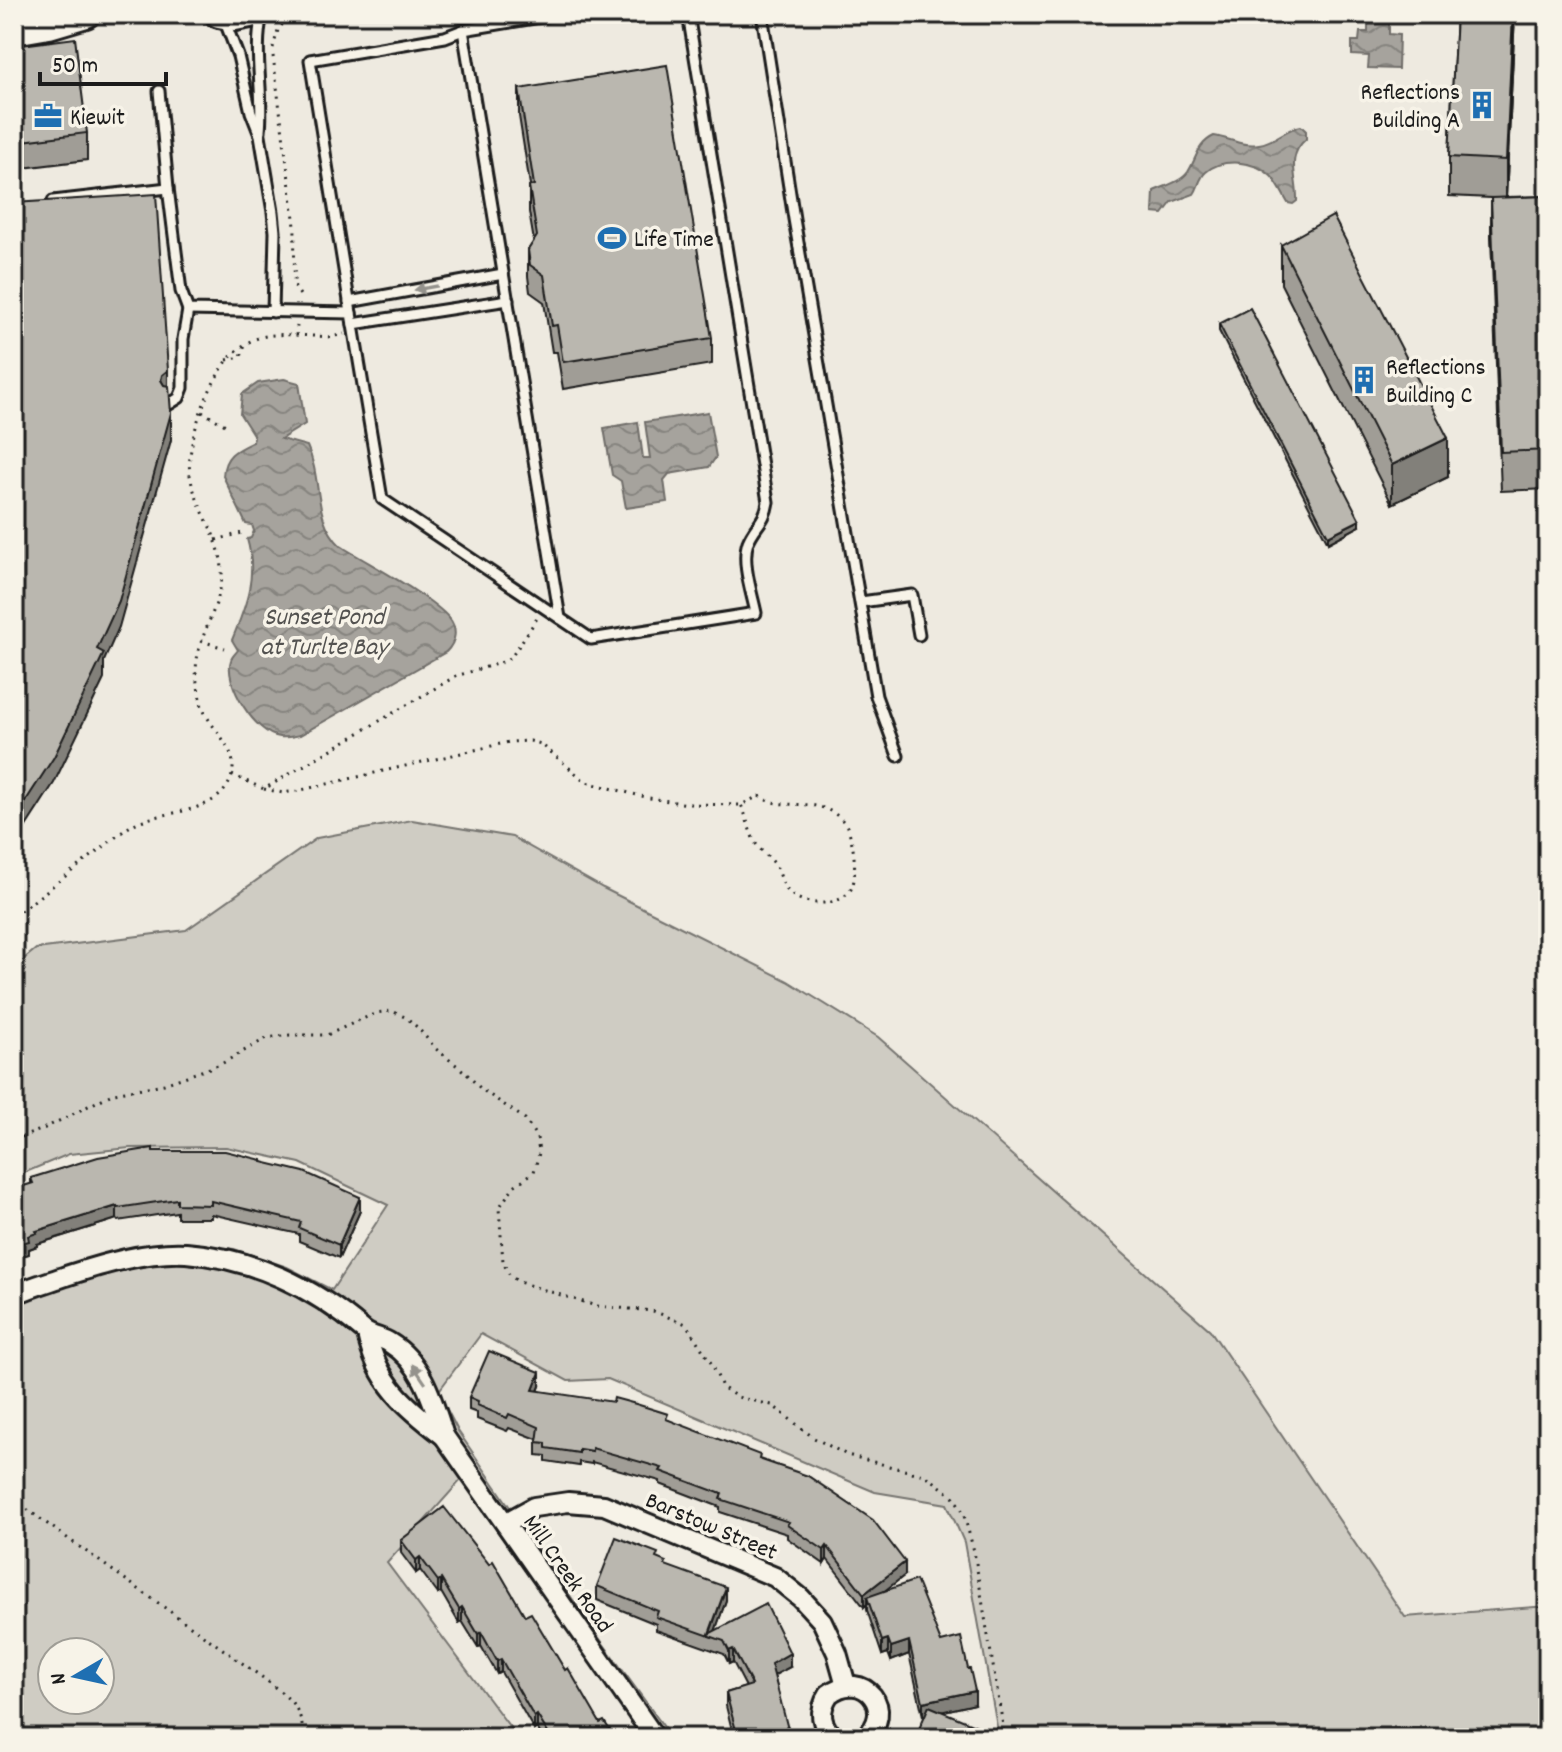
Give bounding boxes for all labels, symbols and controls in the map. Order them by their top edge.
scale bar [40,36,166,86]
text: 50 m [52,50,98,84]
place label: Reflections Building A [1360,77,1460,139]
building icon: Reflections Building A [1467,90,1497,120]
office icon: Kiewit [33,101,63,131]
place label: Kiewit [70,102,125,136]
sports icon: Life Time [597,223,627,253]
place label: Life Time [634,224,714,258]
one-way arrow [414,282,439,294]
place label: Reflections Building C [1386,352,1486,414]
building icon: Reflections Building C [1349,365,1379,395]
water label: Sunset Pond at Turlte Bay [260,600,391,667]
one-way arrow [411,1363,426,1384]
street label: Barstow Street [640,1485,782,1571]
street label: Mill Creek Road [513,1509,620,1641]
north arrow [36,1636,116,1716]
text: N [44,1671,76,1686]

